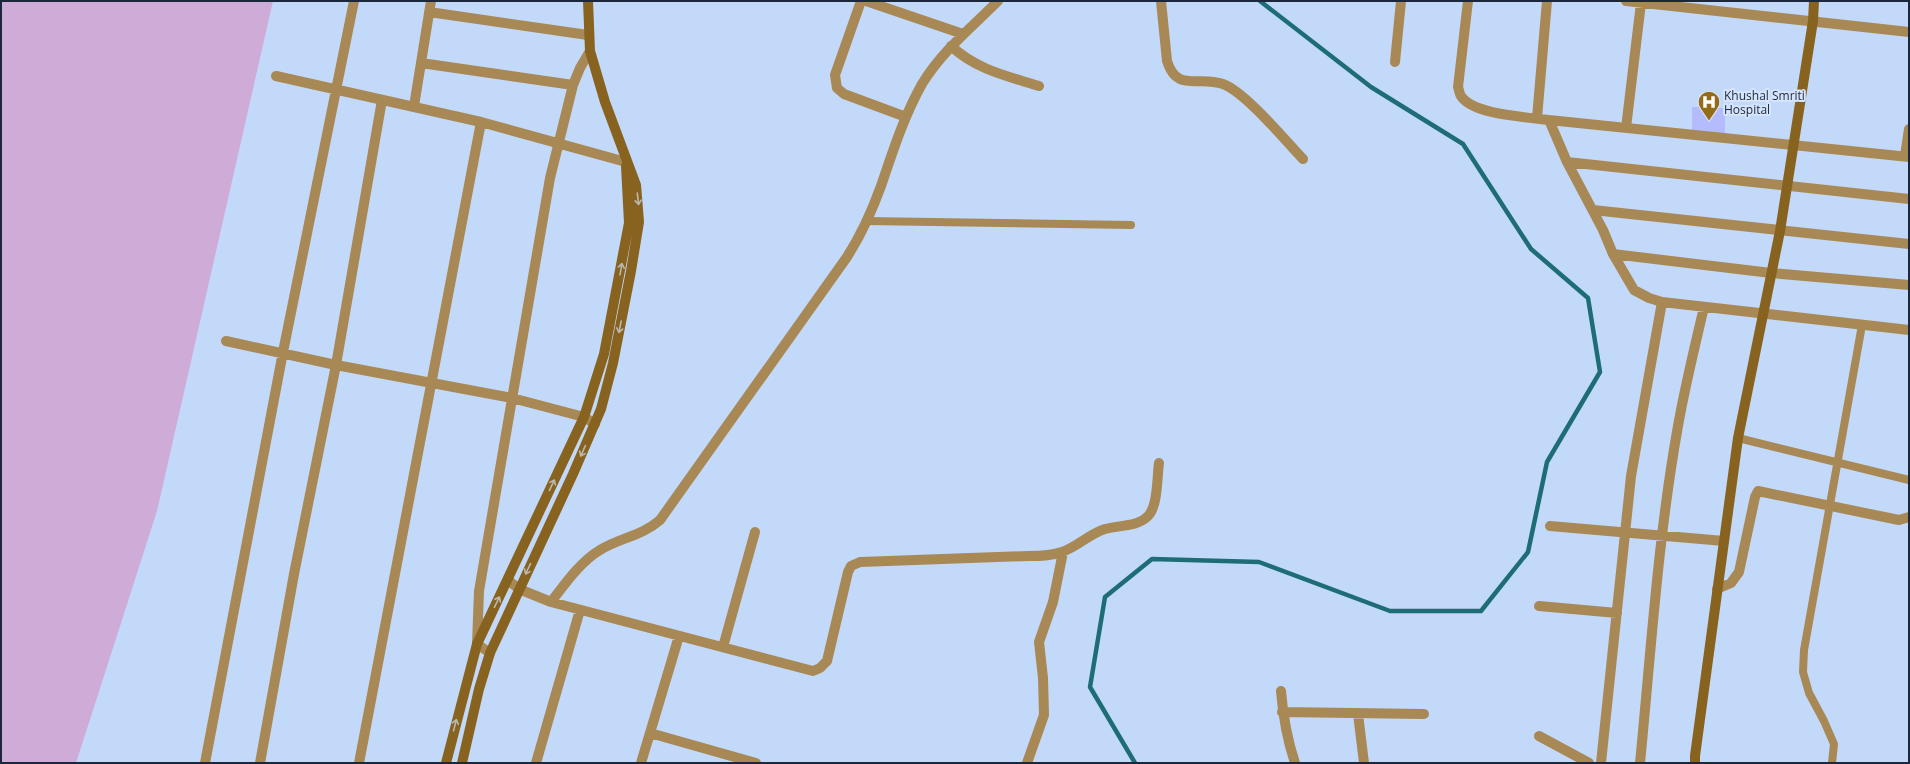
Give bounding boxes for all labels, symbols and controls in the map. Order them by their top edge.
place label: Khushal Smriti Hospital [1724,87,1805,118]
hospital icon: Khushal Smriti Hospital [1696,89,1722,122]
one-way arrow [634,192,642,205]
one-way arrow [617,263,625,276]
one-way arrow [616,320,624,333]
one-way arrow [578,445,586,457]
one-way arrow [549,479,556,491]
one-way arrow [524,563,531,575]
one-way arrow [494,597,501,609]
one-way arrow [452,719,460,732]

